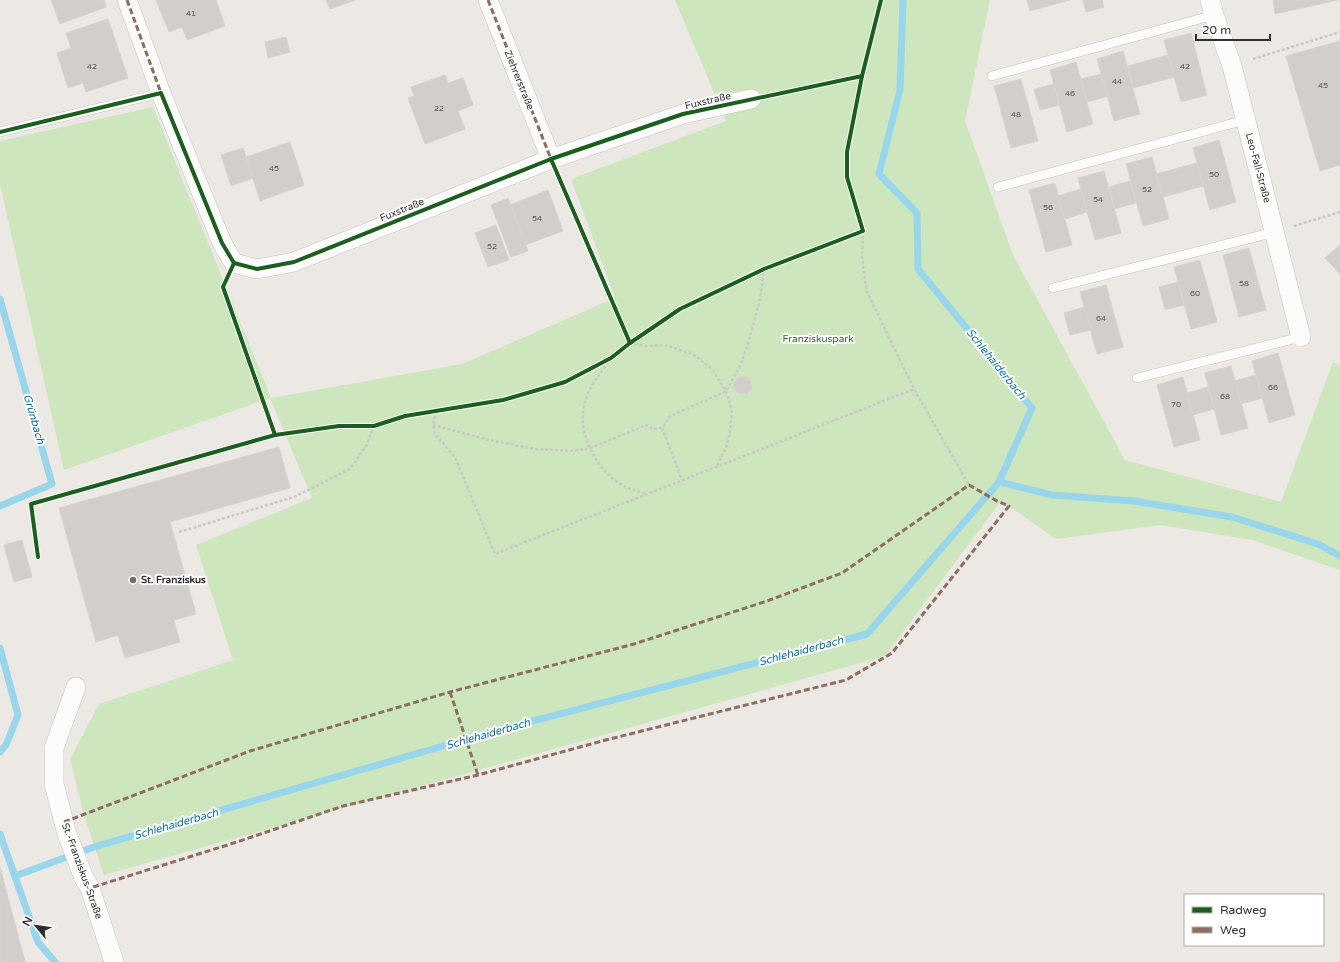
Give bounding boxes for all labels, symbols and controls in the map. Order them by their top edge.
house number: 41 [186,9,196,18]
scale bar [1196,16,1270,42]
text: 20 m [1202,23,1231,37]
street label: Ziehrerstraße [502,48,537,112]
house number: 42 [87,62,97,71]
house number: 42 [1180,62,1190,71]
house number: 44 [1112,77,1122,86]
house number: 45 [1318,81,1328,90]
house number: 46 [1065,89,1075,98]
street label: Fuxstraße [684,90,733,112]
house number: 22 [434,104,444,113]
house number: 48 [1011,110,1021,119]
street label: Leo-Fall-Straße [1243,132,1273,205]
house number: 45 [269,164,279,173]
house number: 50 [1209,170,1219,179]
house number: 52 [1142,185,1152,194]
house number: 54 [1093,195,1103,204]
street label: Fuxstraße [378,196,426,224]
house number: 56 [1043,203,1053,212]
house number: 54 [532,214,542,223]
house number: 52 [487,242,497,251]
house number: 58 [1239,279,1249,288]
house number: 60 [1190,289,1200,298]
house number: 64 [1096,314,1106,323]
water label: Schlehaiderbach [964,326,1029,402]
park label: Franziskuspark [782,333,854,345]
house number: 66 [1268,383,1278,392]
water label: Grünbach [21,392,47,446]
house number: 68 [1220,392,1230,401]
house number: 70 [1171,400,1181,409]
place label: St. Franziskus [141,574,206,586]
marker: St. Franziskus [128,575,138,585]
water label: Schlehaiderbach [757,633,845,669]
water label: Schlehaiderbach [444,716,532,752]
water label: Schlehaiderbach [132,806,220,842]
street label: St.-Franziskus-Straße [59,821,105,921]
legend [1184,894,1324,946]
text: Radweg [1220,903,1267,917]
north arrow [16,906,56,946]
text: N [20,914,36,928]
text: Weg [1220,923,1246,937]

